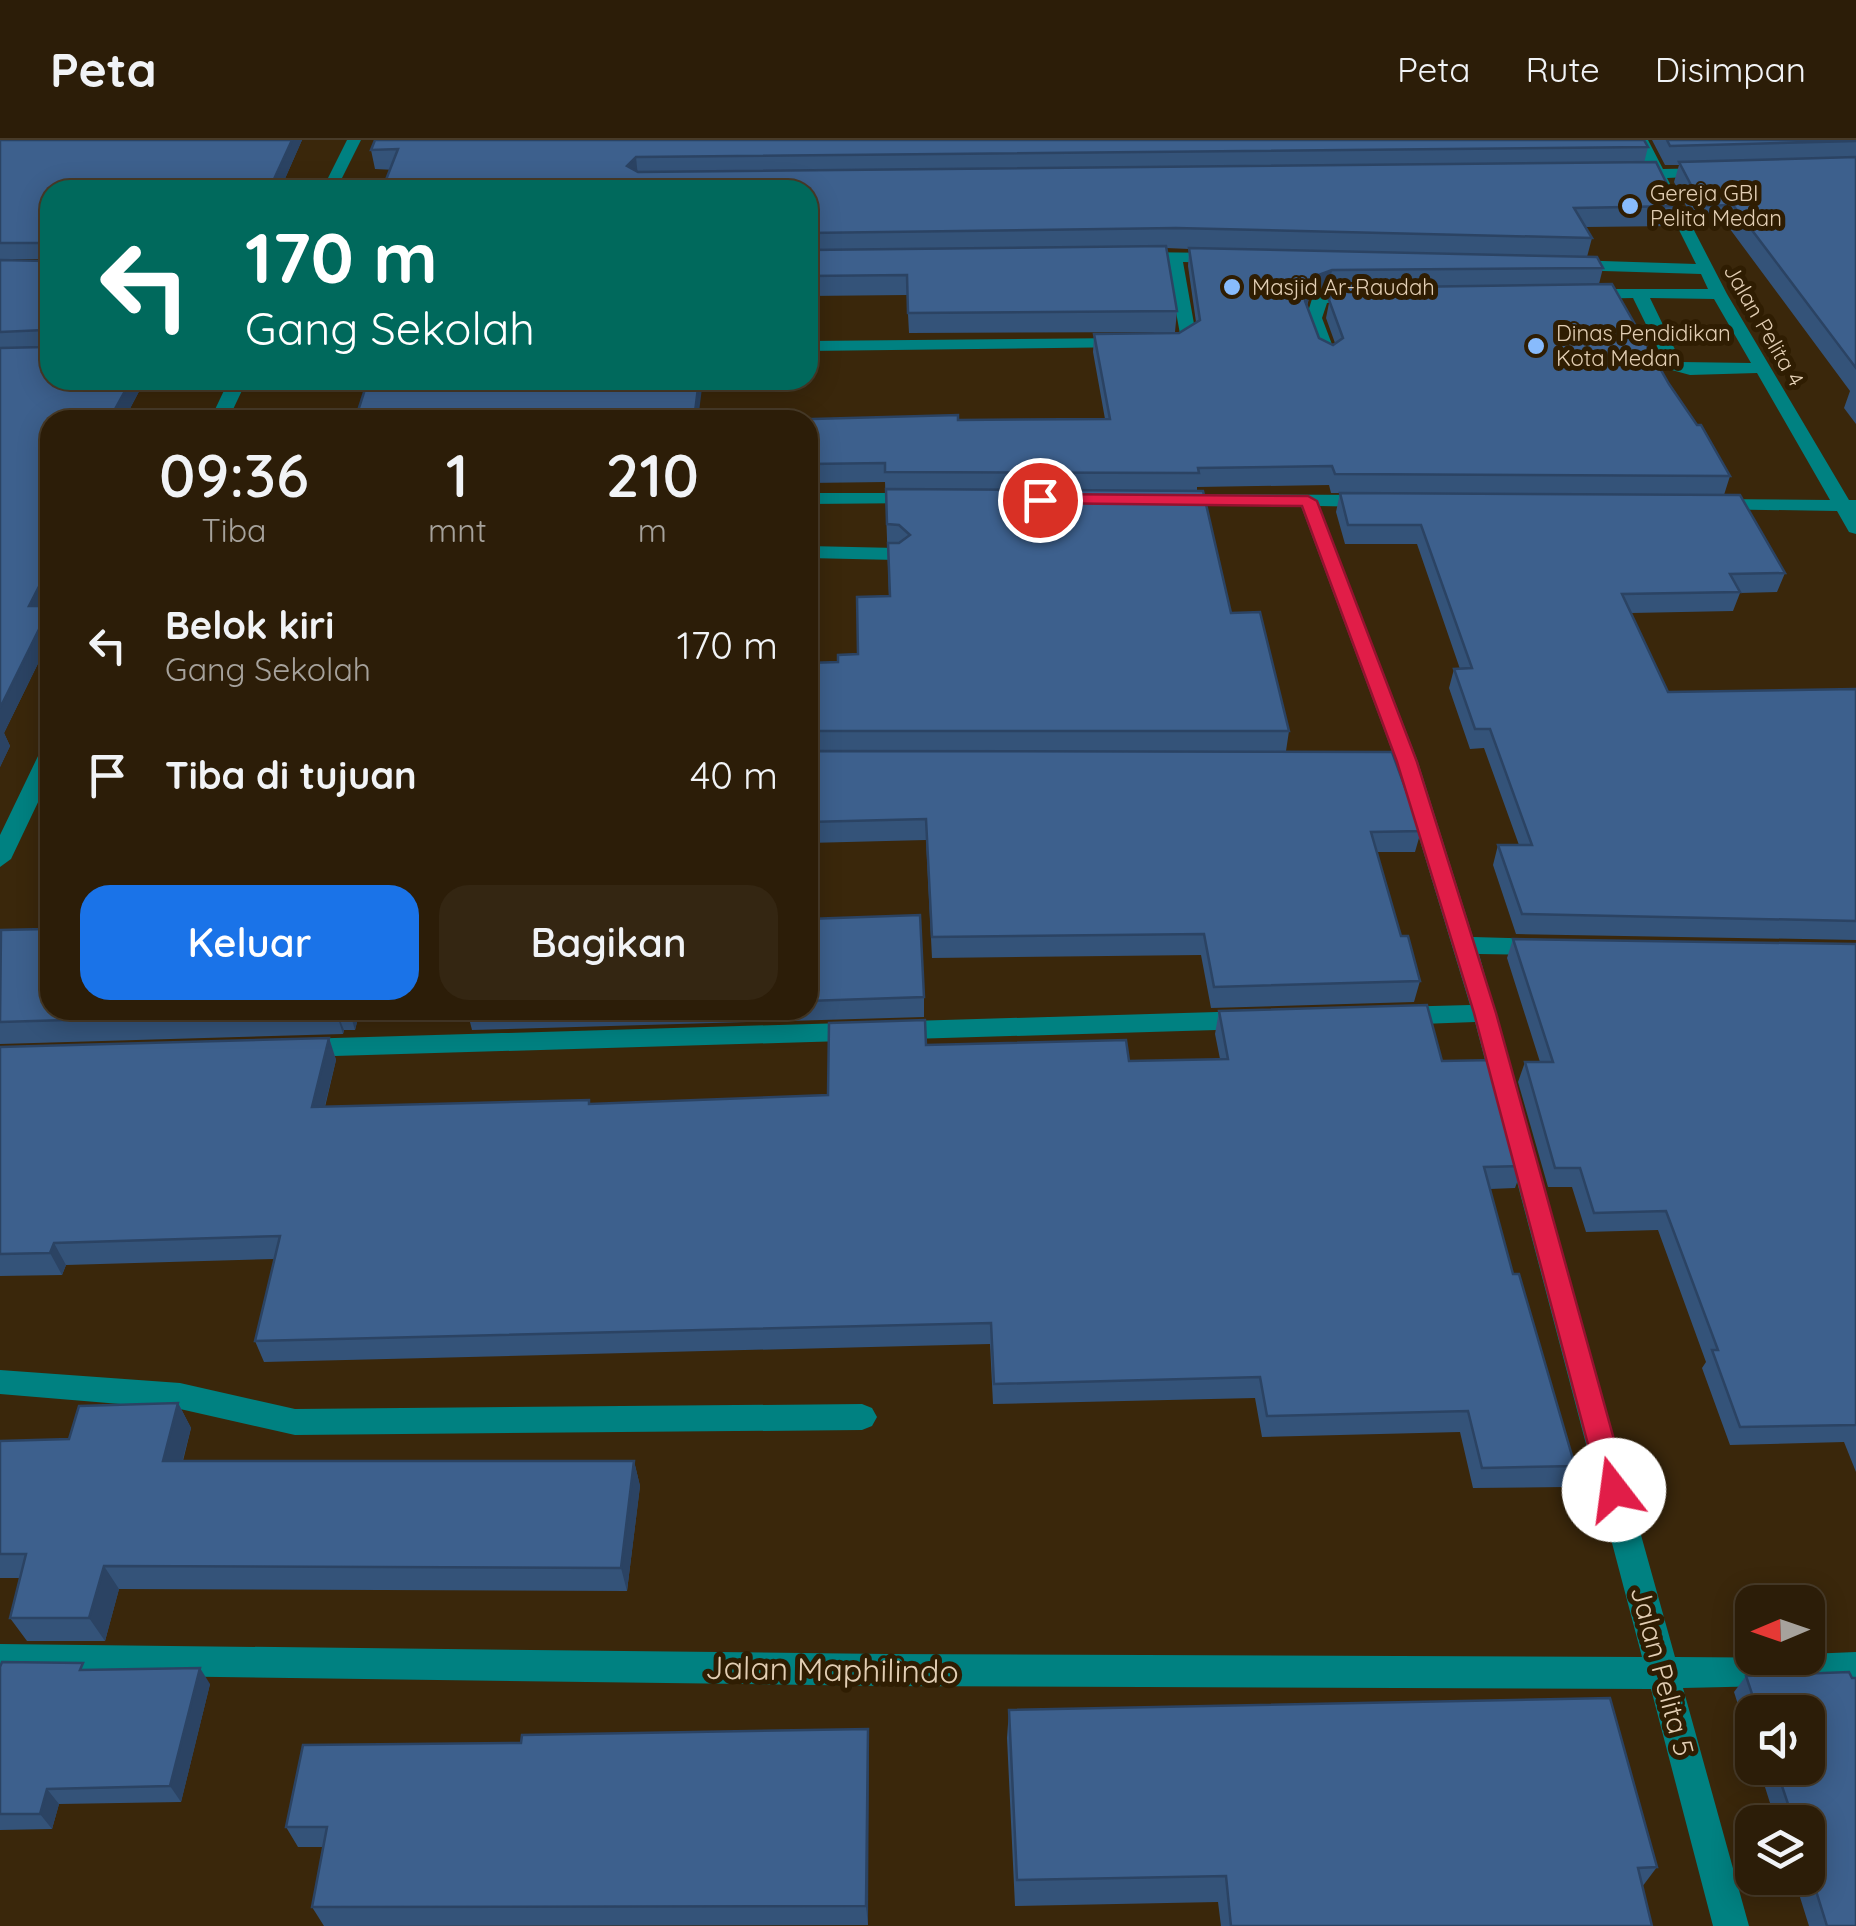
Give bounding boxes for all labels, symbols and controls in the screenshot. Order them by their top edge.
text: Peta [50,39,157,99]
text: Peta [1397,47,1470,91]
text: Rute [1525,47,1600,91]
text: Disimpan [1655,47,1806,91]
place label: Gereja GBI Pelita Medan [1650,179,1782,232]
marker: Gereja GBI Pelita Medan [1619,195,1641,217]
text: 170 m [245,213,438,301]
icon: left [80,220,210,350]
street label: Jalan Pelita 4 [1718,259,1810,391]
place label: Masjid Ar-Raudah [1252,273,1435,301]
marker: Masjid Ar-Raudah [1221,276,1243,298]
text: Gang Sekolah [245,300,535,356]
place label: Dinas Pendidikan Kota Medan [1556,319,1731,372]
marker: Dinas Pendidikan Kota Medan [1525,335,1547,357]
text: 09:36 [159,437,309,512]
text: 1 [446,437,469,512]
text: 210 [606,437,699,512]
pin [998,458,1083,543]
icon: arrive [1013,473,1068,528]
text: Tiba [202,510,266,550]
text: mnt [428,510,487,550]
text: m [638,510,667,550]
text: Belok kiri [165,601,334,649]
icon: left [80,618,135,673]
text: 170 m [677,621,778,669]
text: Gang Sekolah [165,649,371,689]
icon: arrive [80,748,135,803]
text: Tiba di tujuan [165,751,417,799]
text: 40 m [690,751,778,799]
button: Keluar [80,885,419,1000]
button: Bagikan [439,885,778,1000]
position arrow [1562,1438,1666,1542]
street label: Jalan Pelita 5 [1624,1582,1702,1760]
north arrow [1735,1585,1825,1675]
map controls [1735,1585,1825,1895]
street label: Jalan Maphilindo [705,1647,959,1691]
button: sound [1735,1695,1825,1785]
button: layers [1735,1805,1825,1895]

